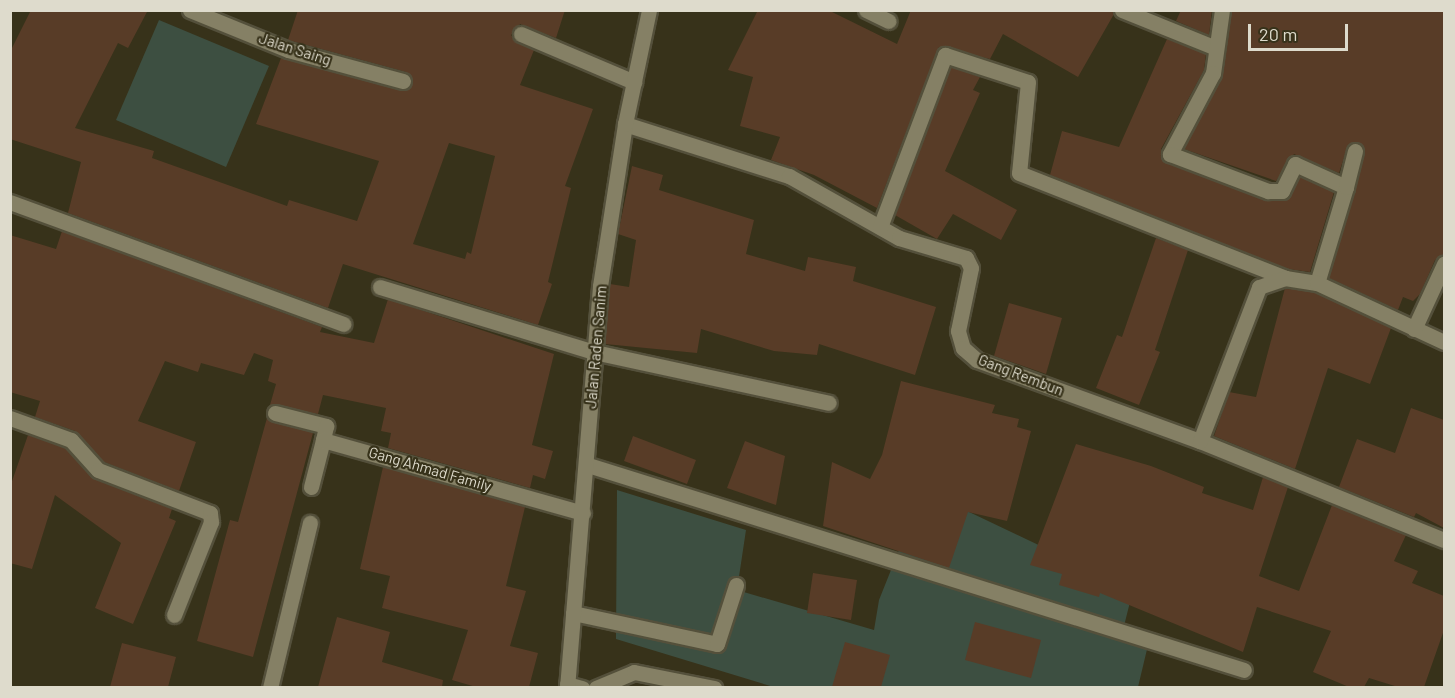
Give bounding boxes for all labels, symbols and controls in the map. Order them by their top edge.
scale bar [1251,12,1352,50]
text: 20 m [1259,23,1297,45]
street label: Jalan Saing [257,29,333,69]
street label: Jalan Raden Sanim [582,285,610,409]
street label: Gang Rembun [976,351,1066,399]
street label: Gang Ahmad Family [367,443,493,495]

